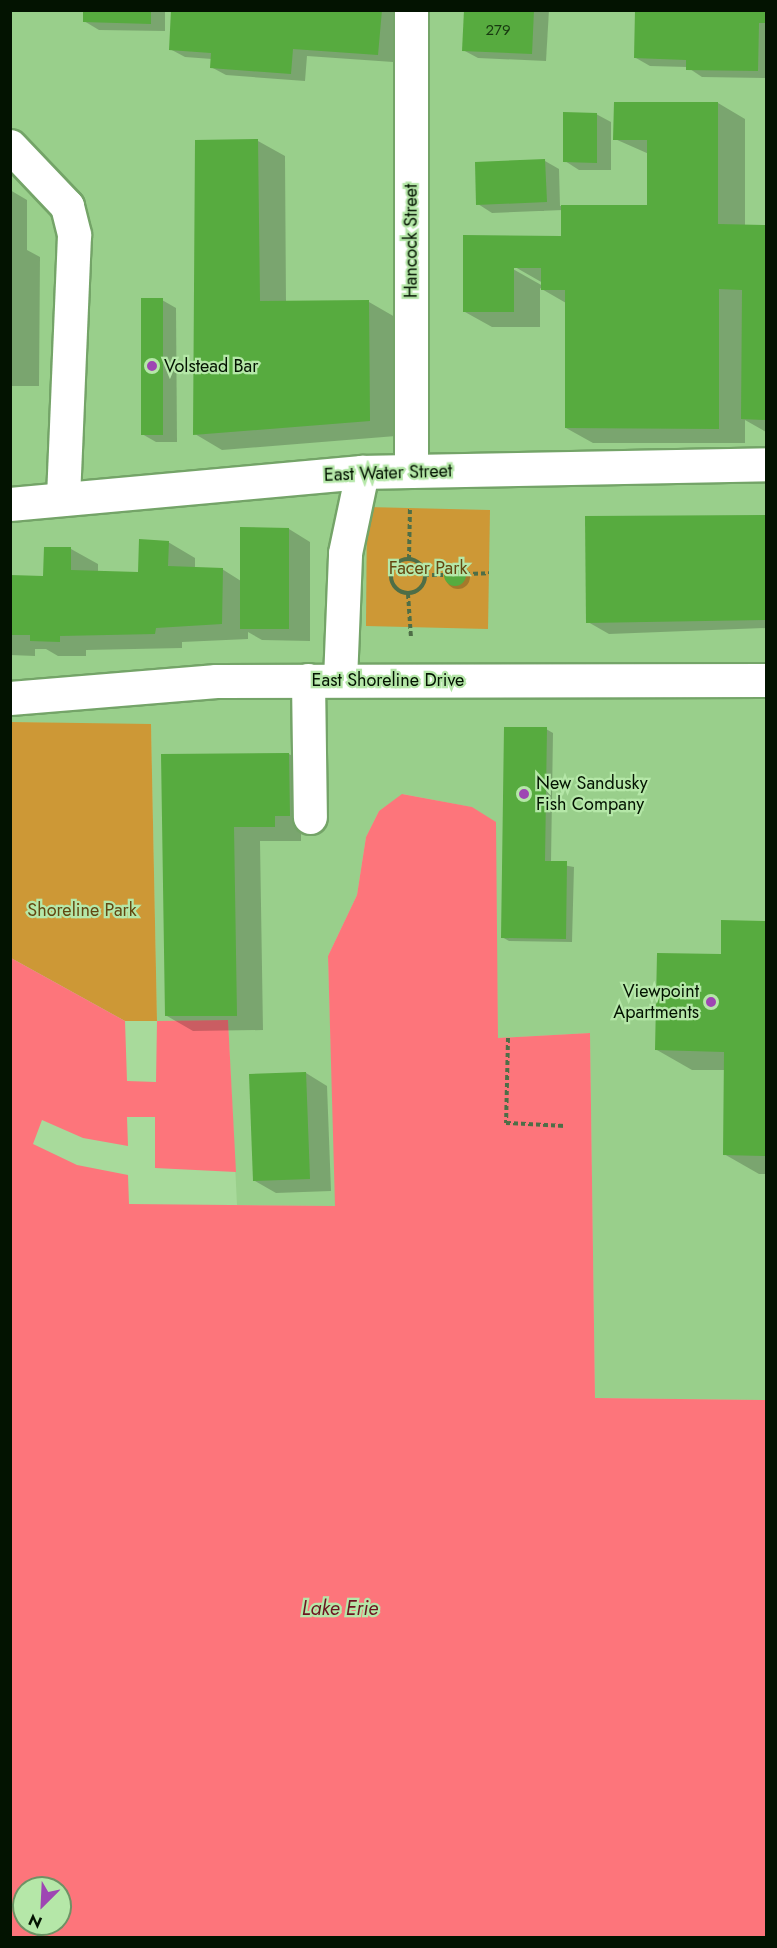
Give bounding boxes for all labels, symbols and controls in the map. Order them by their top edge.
house number: 279 [485,22,511,40]
street label: Hancock Street [400,184,422,298]
place label: Volstead Bar [164,355,258,377]
marker: Volstead Bar [145,359,159,373]
street label: East Water Street [324,460,452,486]
park label: Facer Park [389,557,467,579]
street label: East Shoreline Drive [312,669,464,691]
place label: New Sandusky Fish Company [536,773,648,816]
marker: New Sandusky Fish Company [517,787,531,801]
park label: Shoreline Park [27,899,137,921]
place label: Viewpoint Apartments [613,981,699,1024]
marker: Viewpoint Apartments [704,995,718,1009]
water label: Lake Erie [302,1596,378,1620]
north arrow [12,1876,72,1936]
text: N [25,1908,46,1934]

